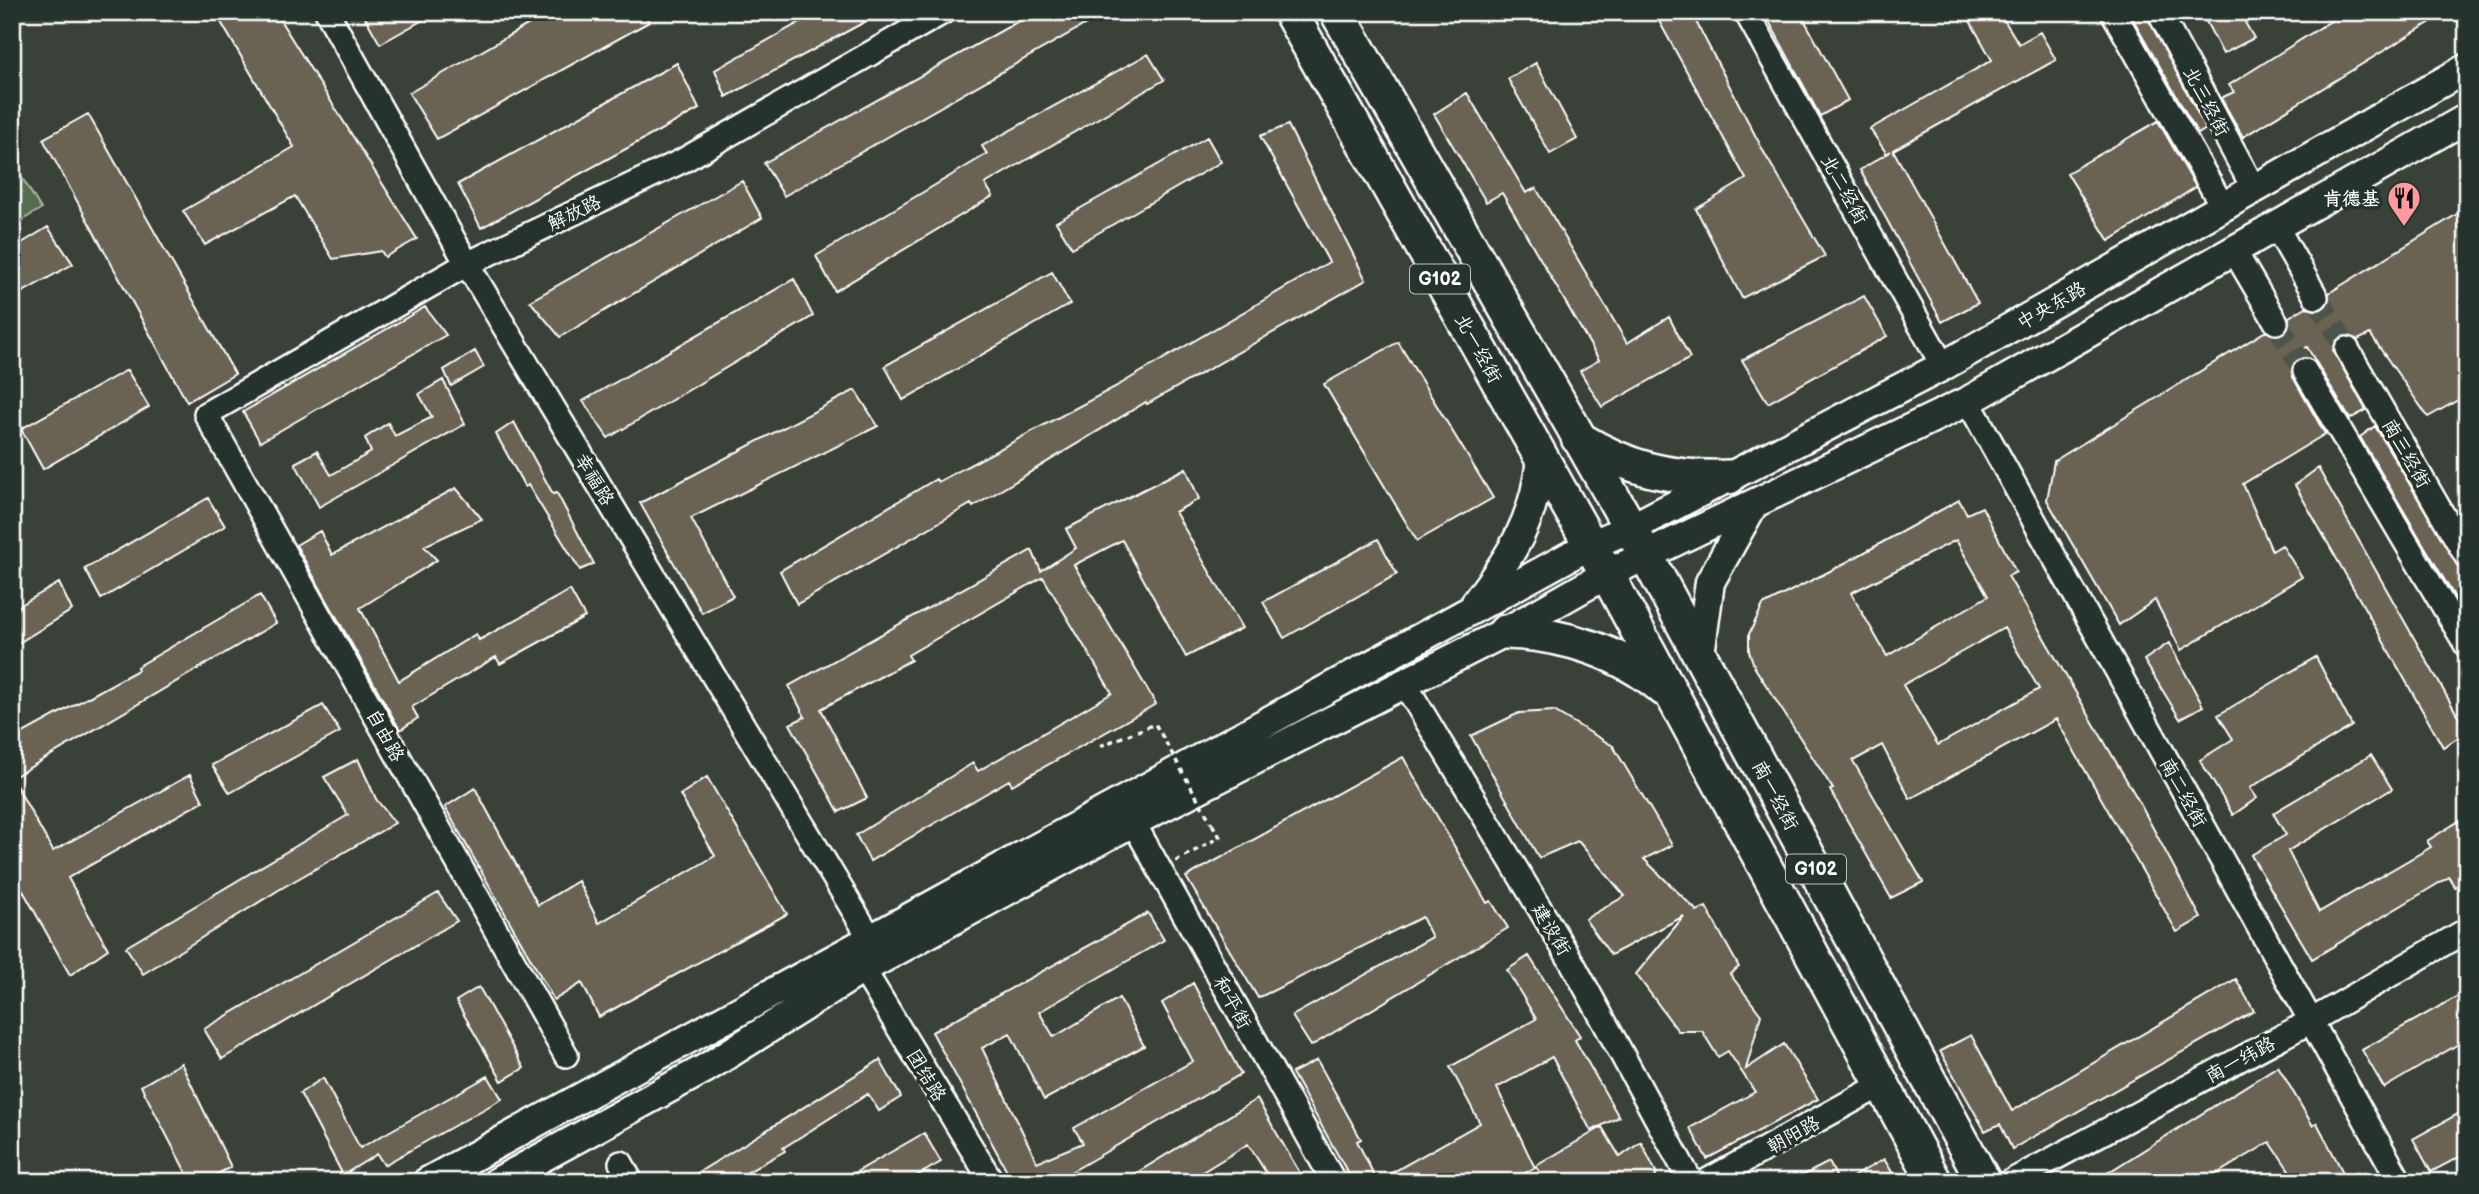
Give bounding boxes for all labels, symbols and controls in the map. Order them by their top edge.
street label: 北三经街 [2178,63,2234,141]
street label: 北二经街 [1815,151,1872,229]
restaurant icon: 肯德基 [2385,179,2423,228]
place label: 肯德基 [2323,188,2380,211]
street label: 解放路 [544,191,605,236]
road number: G102 [1410,264,1470,293]
street label: 中央东路 [2013,277,2090,335]
street label: 北一经街 [1449,310,1506,388]
street label: 南三经街 [2377,415,2435,492]
street label: 幸福路 [569,449,618,510]
street label: 自由路 [361,705,409,766]
street label: 南二经街 [2154,754,2211,832]
street label: 南一经街 [1747,757,1803,835]
road number: G102 [1786,854,1846,884]
street label: 建设街 [1526,899,1575,960]
street label: 和平街 [1208,972,1256,1033]
street label: 南一纬路 [2202,1032,2280,1088]
street label: 团结路 [901,1045,950,1106]
street label: 朝阳路 [1763,1111,1824,1159]

